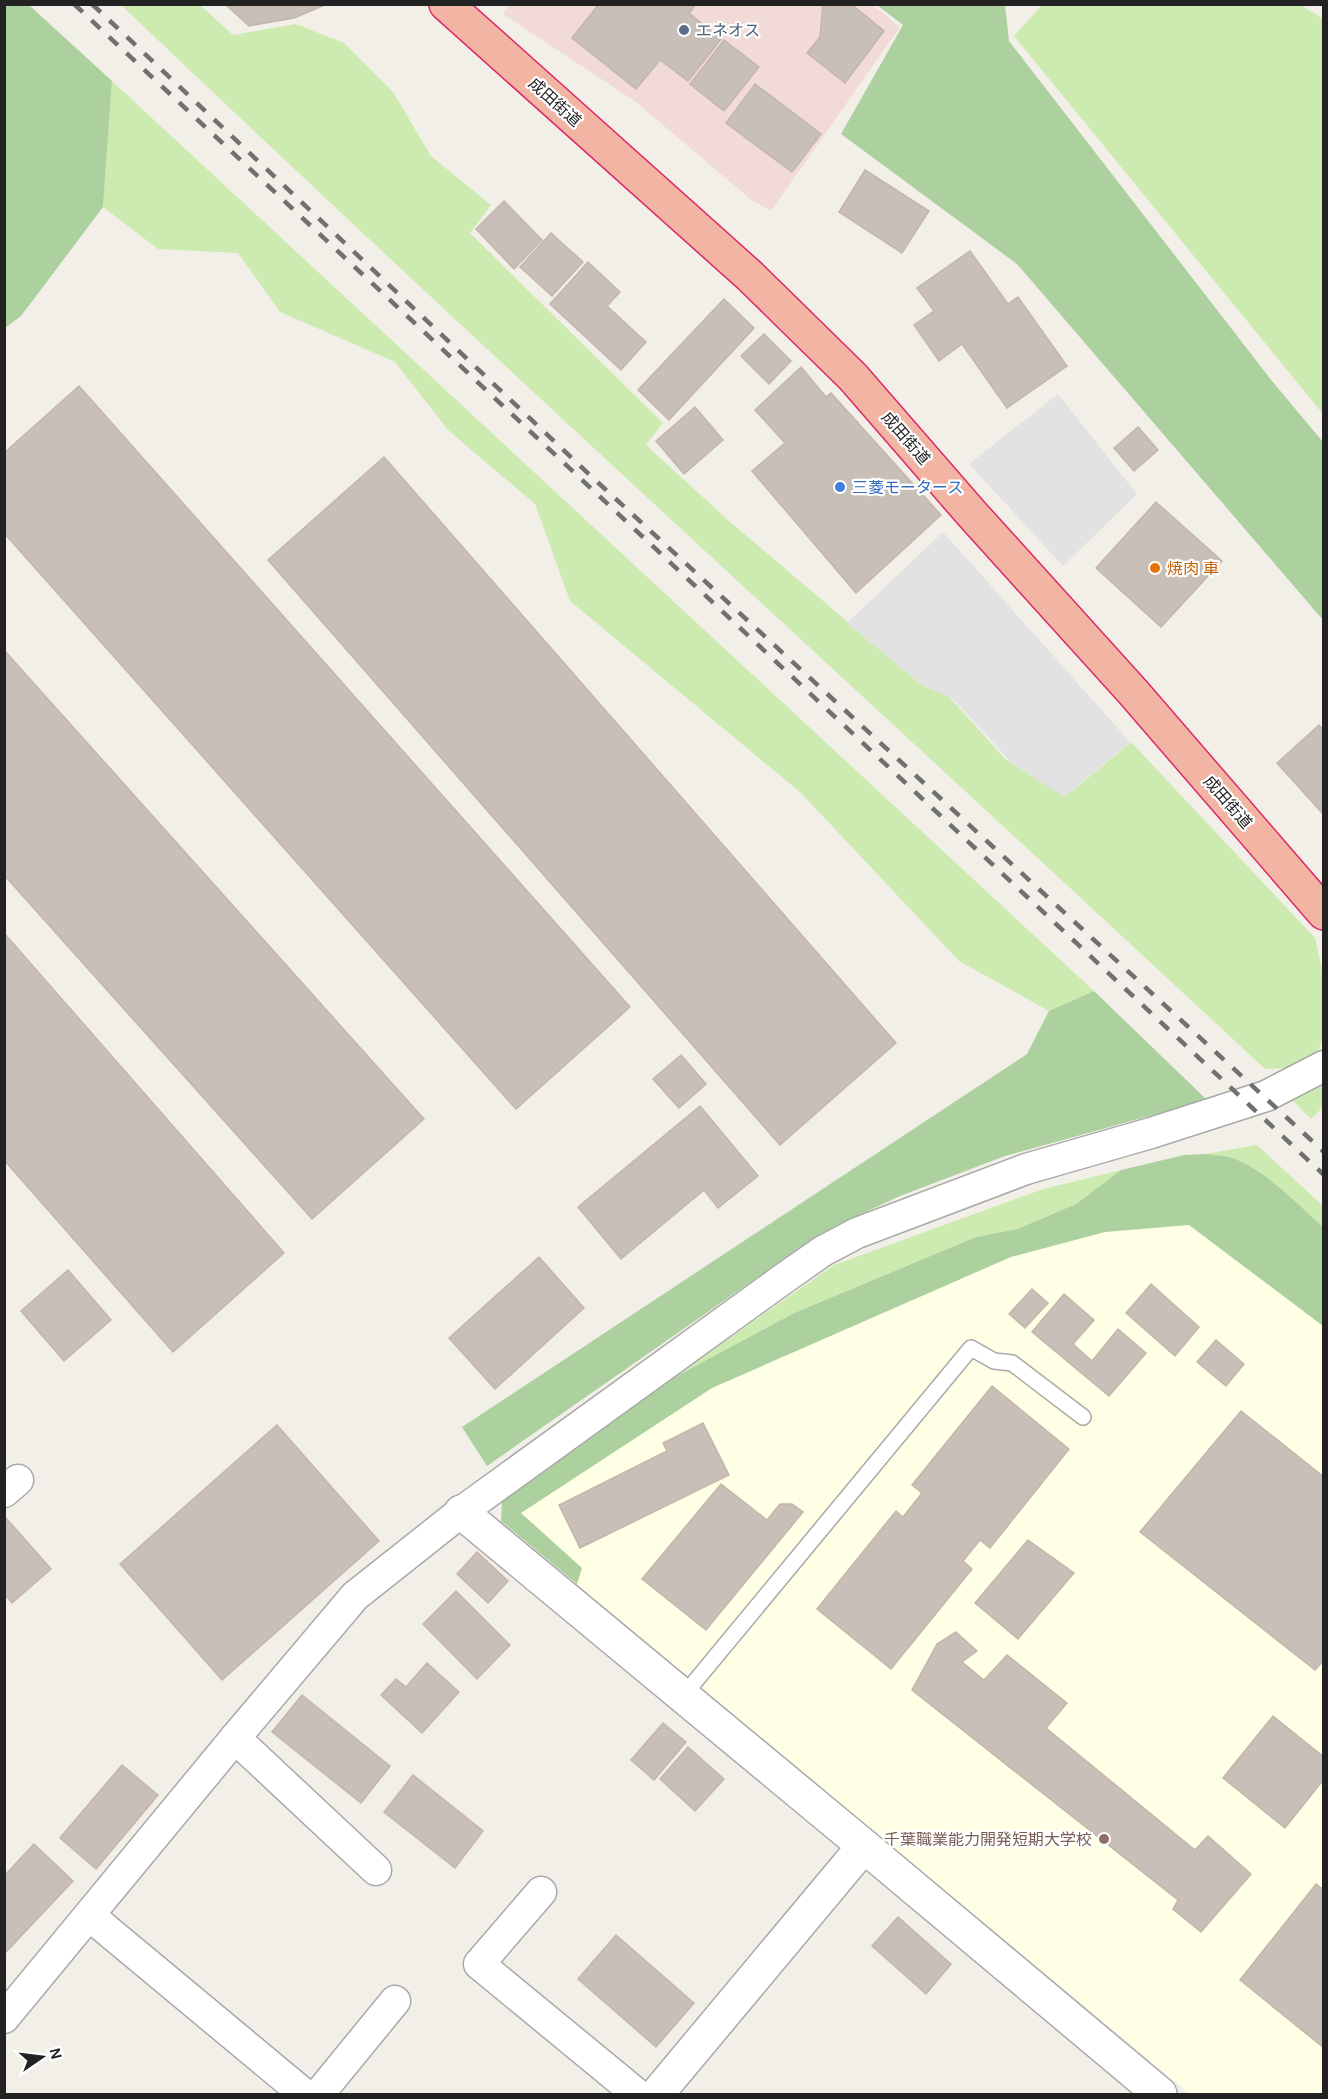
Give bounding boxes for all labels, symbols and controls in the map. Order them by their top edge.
place label: エネオス [696,21,760,40]
marker: エネオス [677,23,691,37]
street label: 成田街道 [525,74,585,130]
street label: 成田街道 [878,408,934,468]
place label: 三菱モータース [852,478,963,497]
marker: 三菱モータース [833,480,847,494]
place label: 焼肉 車 [1167,559,1219,578]
marker: 焼肉 車 [1148,561,1162,575]
street label: 成田街道 [1200,772,1256,832]
place label: 千葉職業能力開発短期大学校 [884,1830,1092,1849]
marker: 千葉職業能力開発短期大学校 [1097,1832,1111,1846]
north arrow [12,2027,72,2087]
text: N [45,2046,67,2061]

